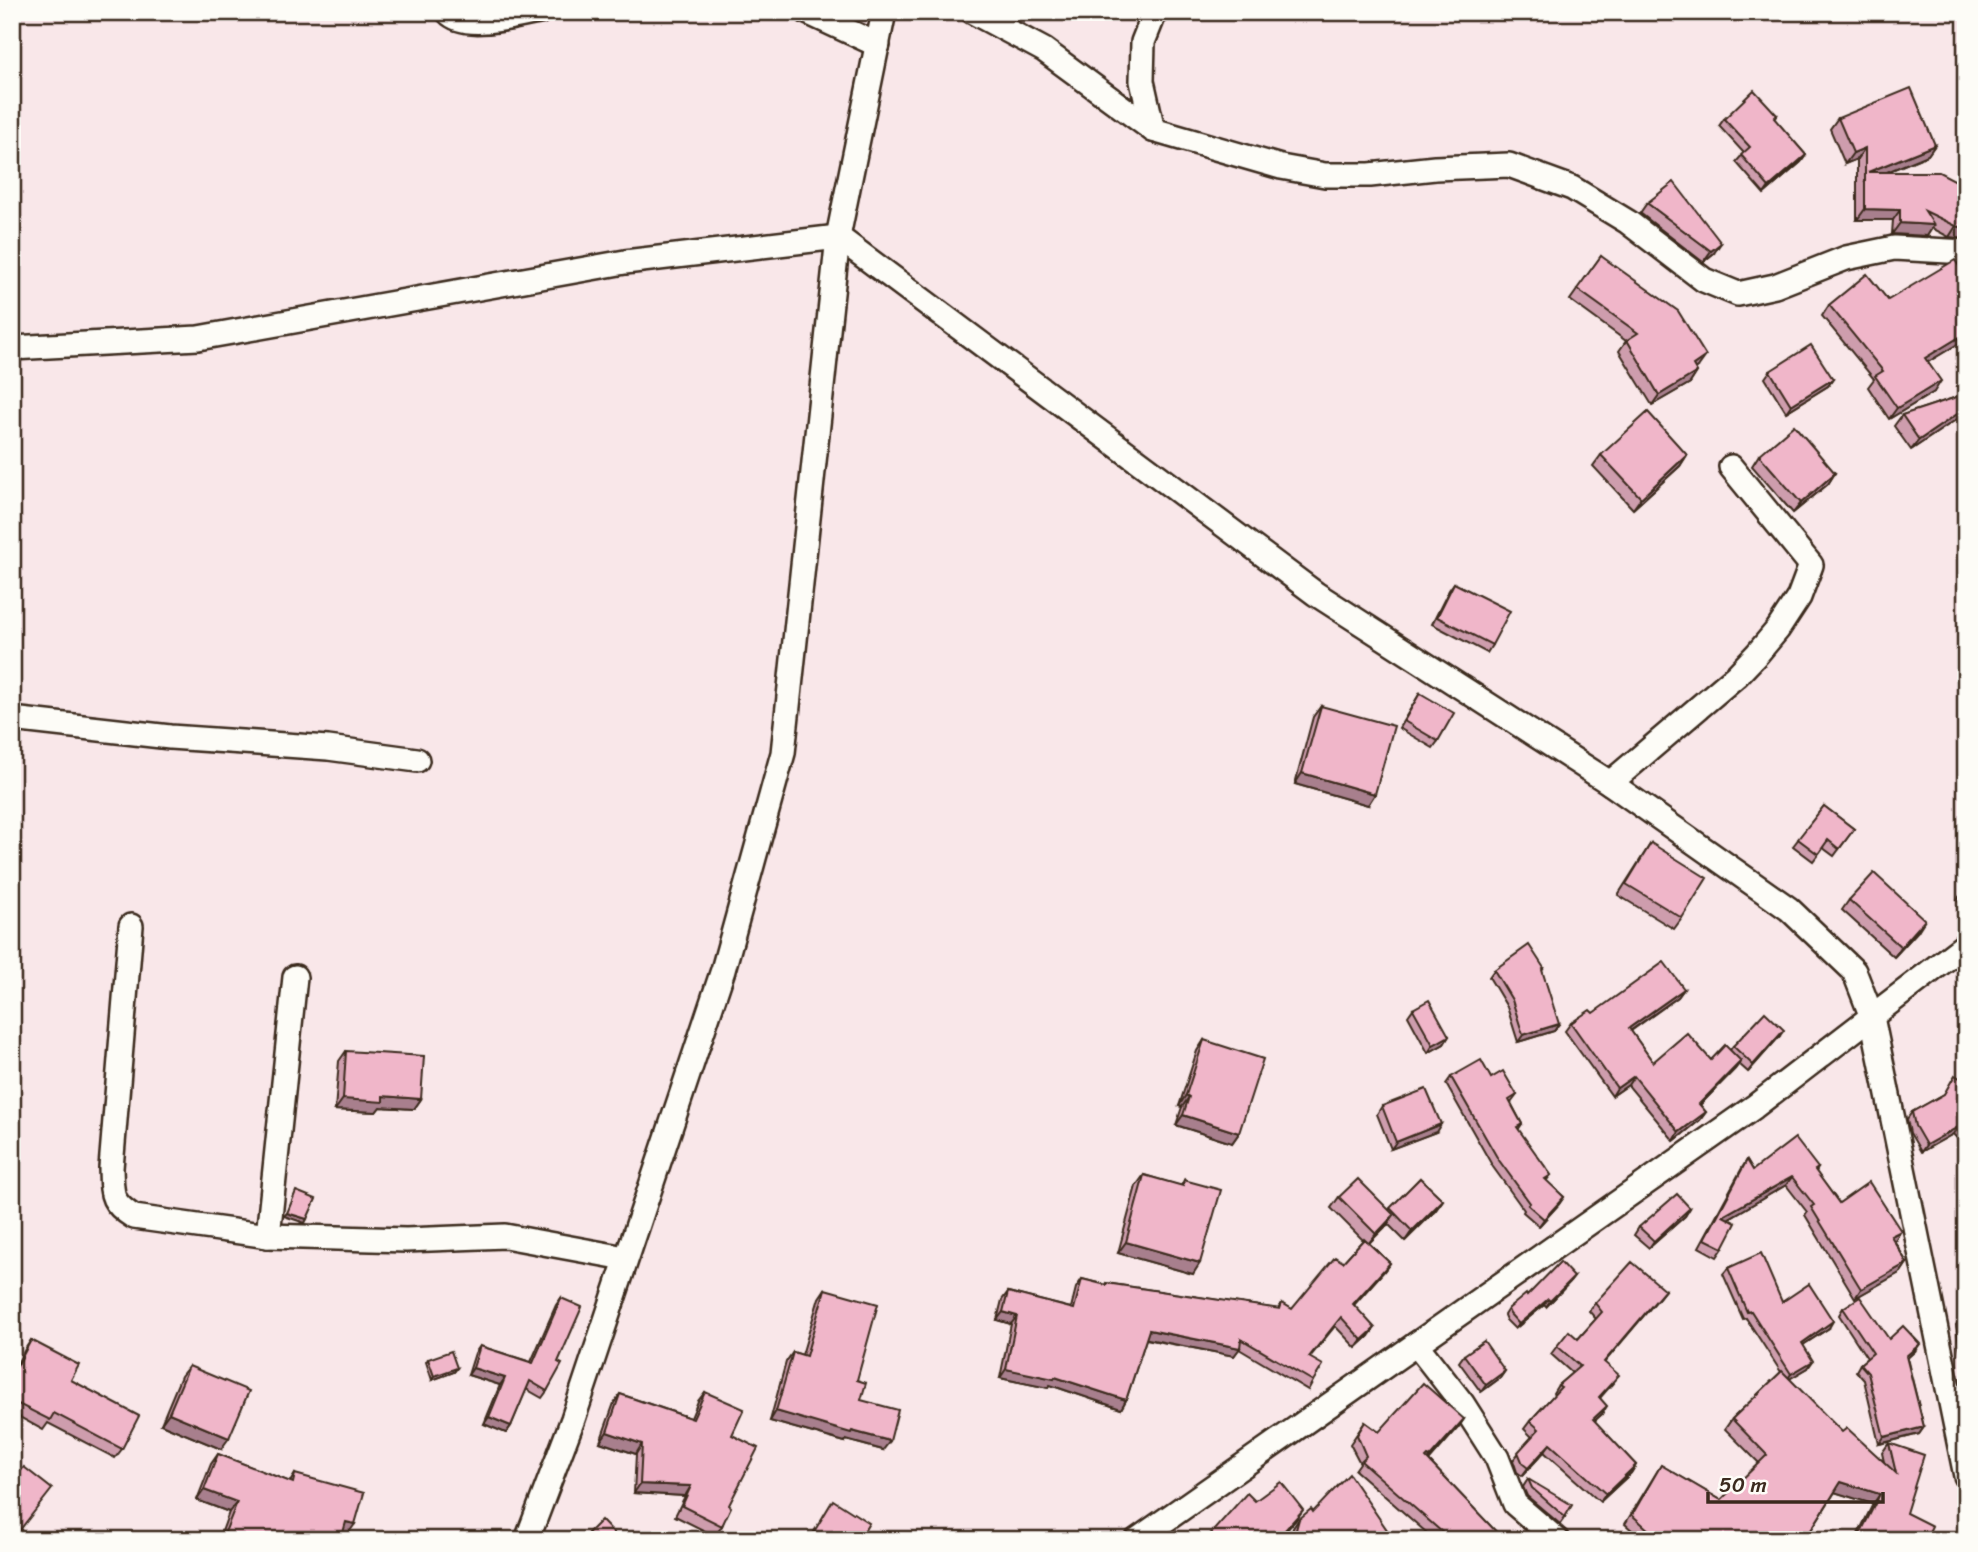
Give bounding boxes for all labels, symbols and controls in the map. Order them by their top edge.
scale bar [1708,1461,1884,1505]
text: 50 m [1719,1466,1767,1504]

